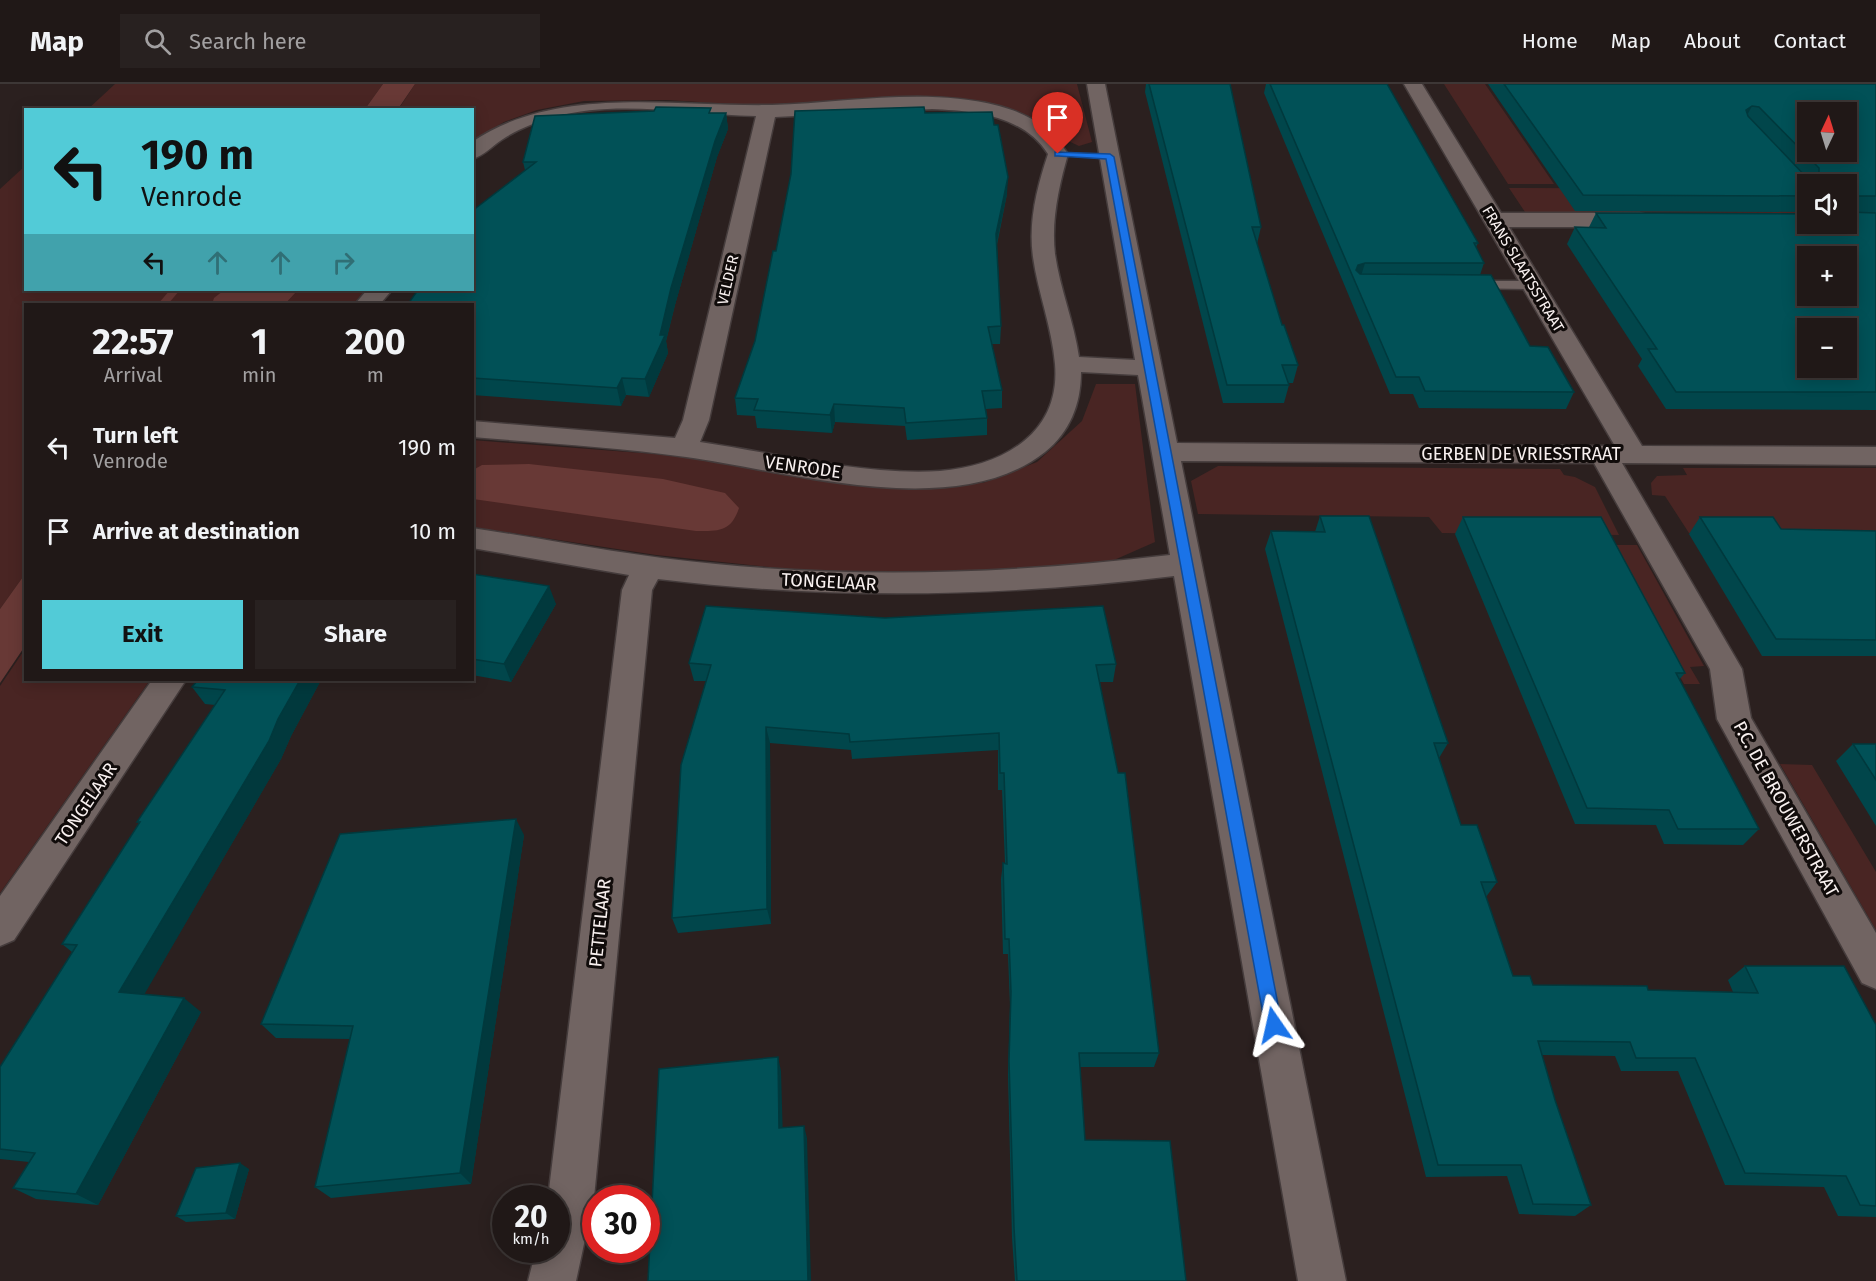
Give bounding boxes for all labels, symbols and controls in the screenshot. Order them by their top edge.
search box [120,14,540,68]
text: Map [30,25,84,58]
icon: search [141,25,174,58]
text: Search here [189,28,307,55]
text: Home [1522,28,1578,54]
text: Map [1611,28,1651,54]
text: About [1684,28,1741,54]
text: Contact [1774,28,1846,54]
pin [1032,92,1083,154]
icon: arrive [1041,101,1074,134]
north arrow [1797,102,1857,162]
map controls [1797,102,1857,378]
text: 190 m [141,130,254,180]
icon: left [42,132,120,210]
button: sound [1797,174,1857,234]
text: Venrode [141,181,242,213]
street label: FRANS SLAATSSTRAAT [1478,203,1568,335]
icon: left [138,246,171,279]
icon: ahead [201,246,234,279]
icon: ahead [264,246,297,279]
icon: right [327,246,360,279]
button: + [1797,246,1857,306]
street label: VELDER [714,253,742,307]
button: − [1797,318,1857,378]
text: 22:57 [92,320,174,364]
text: 1 [251,320,268,364]
text: 200 [345,320,406,364]
text: Arrival [104,363,162,387]
text: min [242,363,277,387]
text: m [367,363,384,387]
text: Turn left [93,422,178,449]
icon: left [42,431,75,464]
text: 190 m [398,434,456,461]
street label: GERBEN DE VRIESSTRAAT [1421,443,1621,465]
text: Venrode [93,449,168,473]
street label: VENRODE [764,451,842,483]
icon: arrive [42,515,75,548]
text: Arrive at destination [93,518,300,545]
text: 10 m [410,518,456,545]
street label: TONGELAAR [781,569,877,595]
button: Exit [42,600,243,669]
button: Share [255,600,456,669]
street label: P.C. DE BROUWERSTRAAT [1729,717,1844,901]
street label: TONGELAAR [50,758,122,849]
street label: PETTELAAR [584,878,616,968]
position arrow [1242,993,1306,1057]
speed limit sign: 30 [582,1185,660,1263]
text: 20 [514,1199,548,1235]
text: km/h [512,1230,550,1248]

